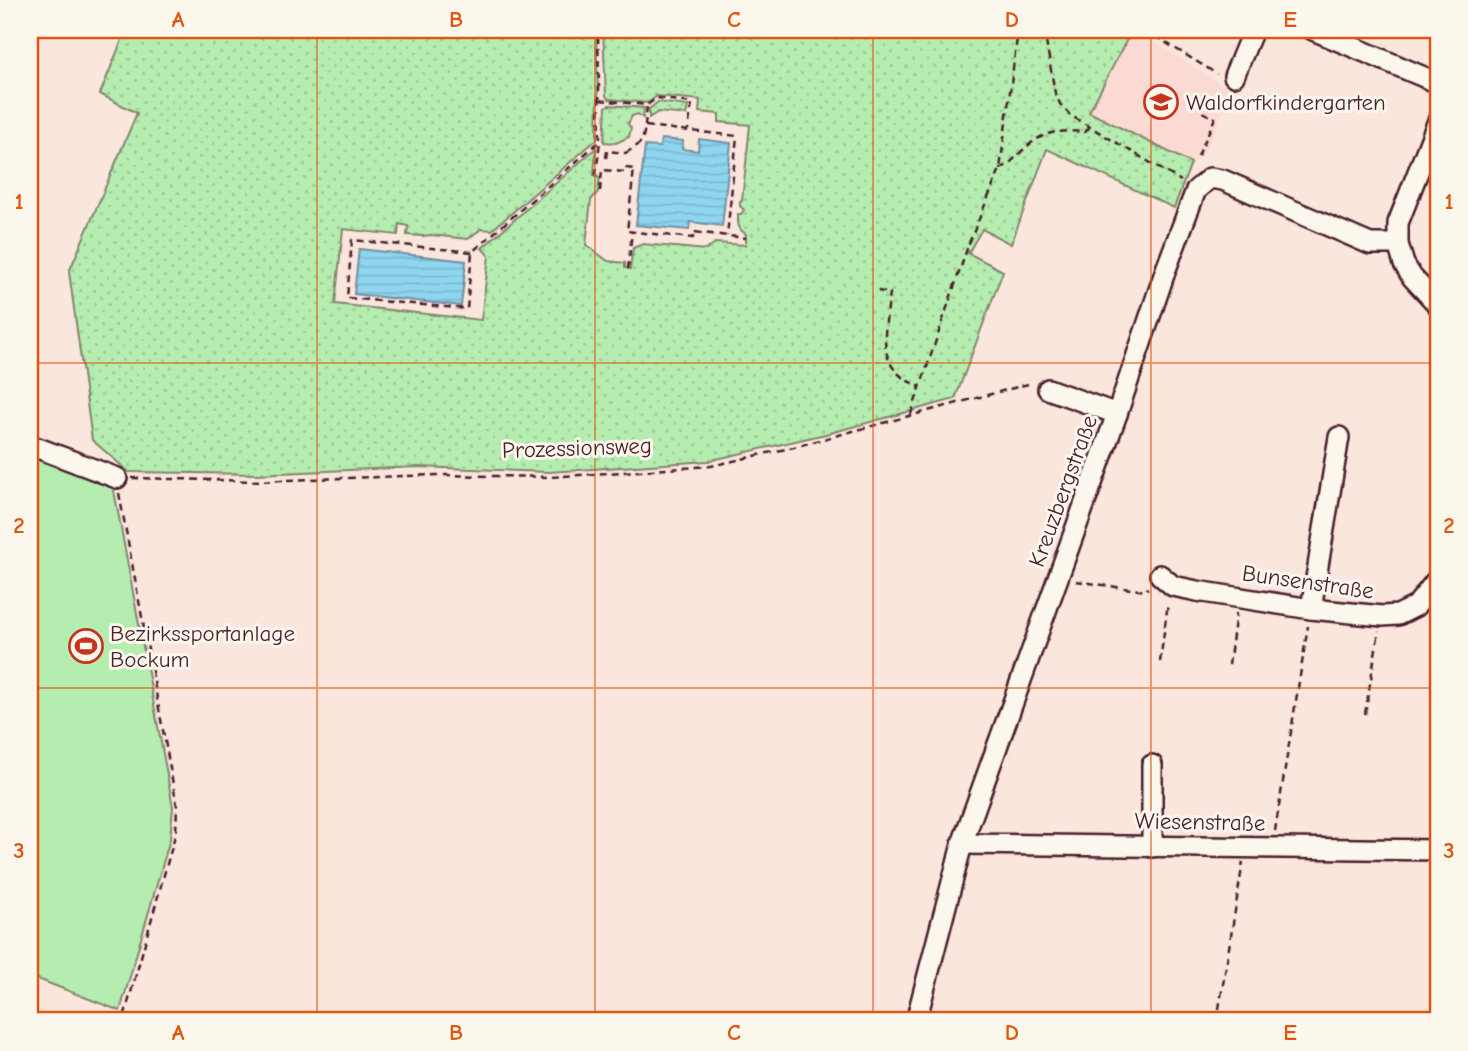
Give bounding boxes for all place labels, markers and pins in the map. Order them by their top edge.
school or university icon: Waldorfkindergarten [1142,83,1180,121]
place label: Waldorfkindergarten [1186,89,1386,116]
place label: Bezirkssportanlage Bockum [110,620,295,673]
sports icon: Bezirkssportanlage Bockum [67,627,105,665]

